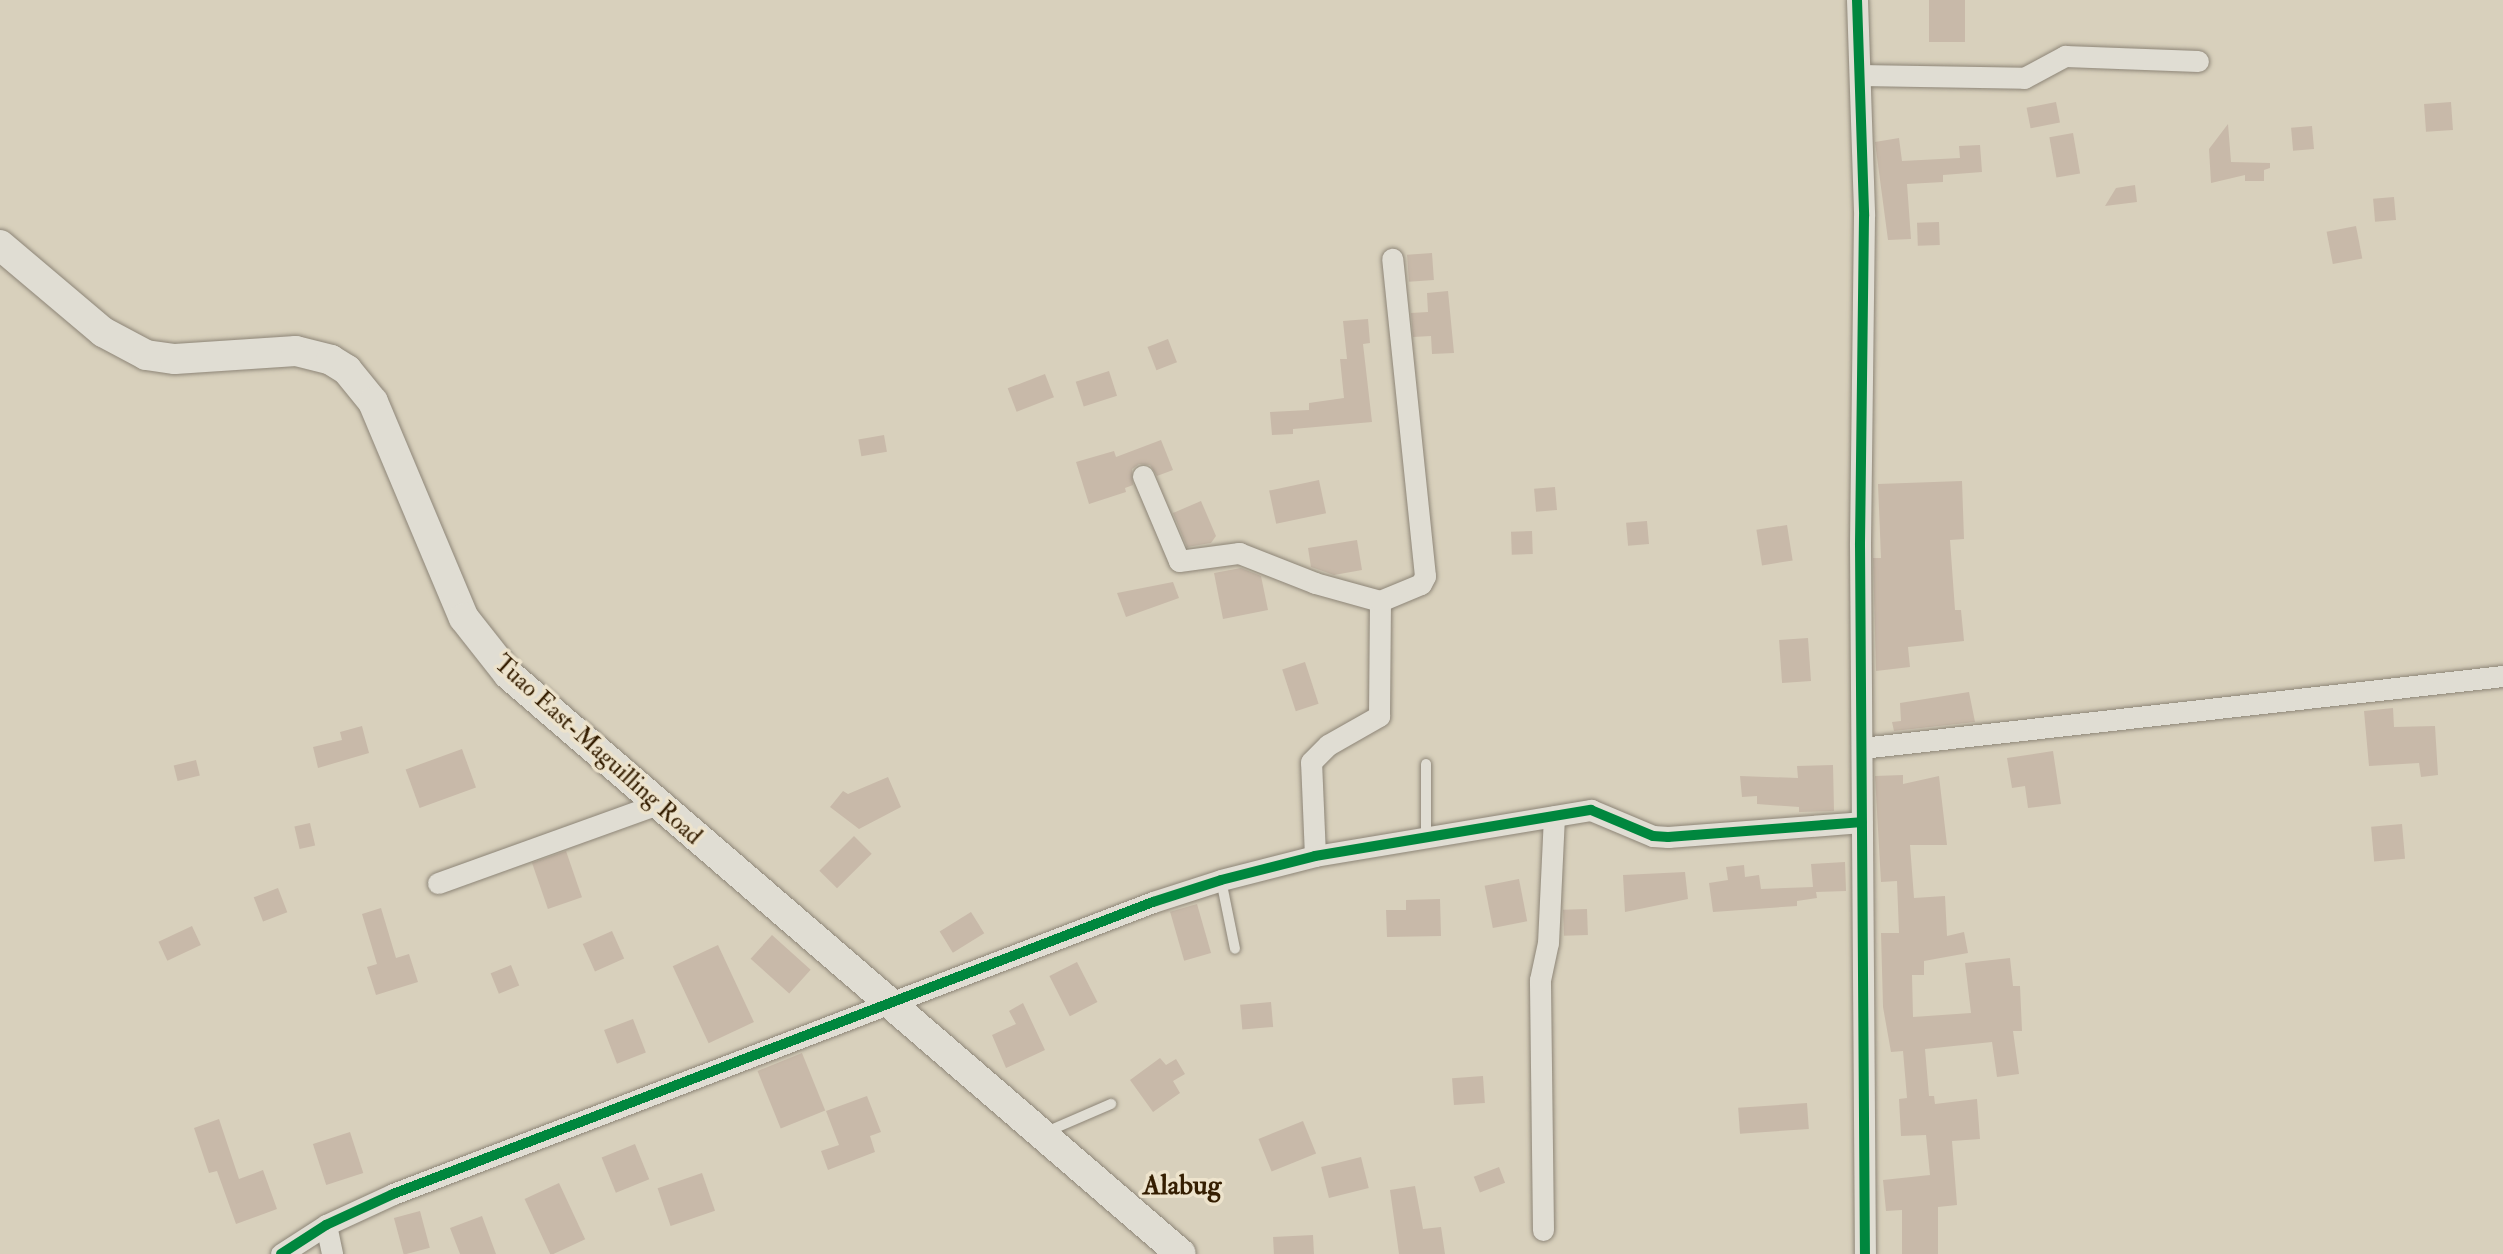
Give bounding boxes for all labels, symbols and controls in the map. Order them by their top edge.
street label: Tuao East-Maguilling Road [488,649,708,851]
district label: Alabug [1143,1169,1221,1203]

